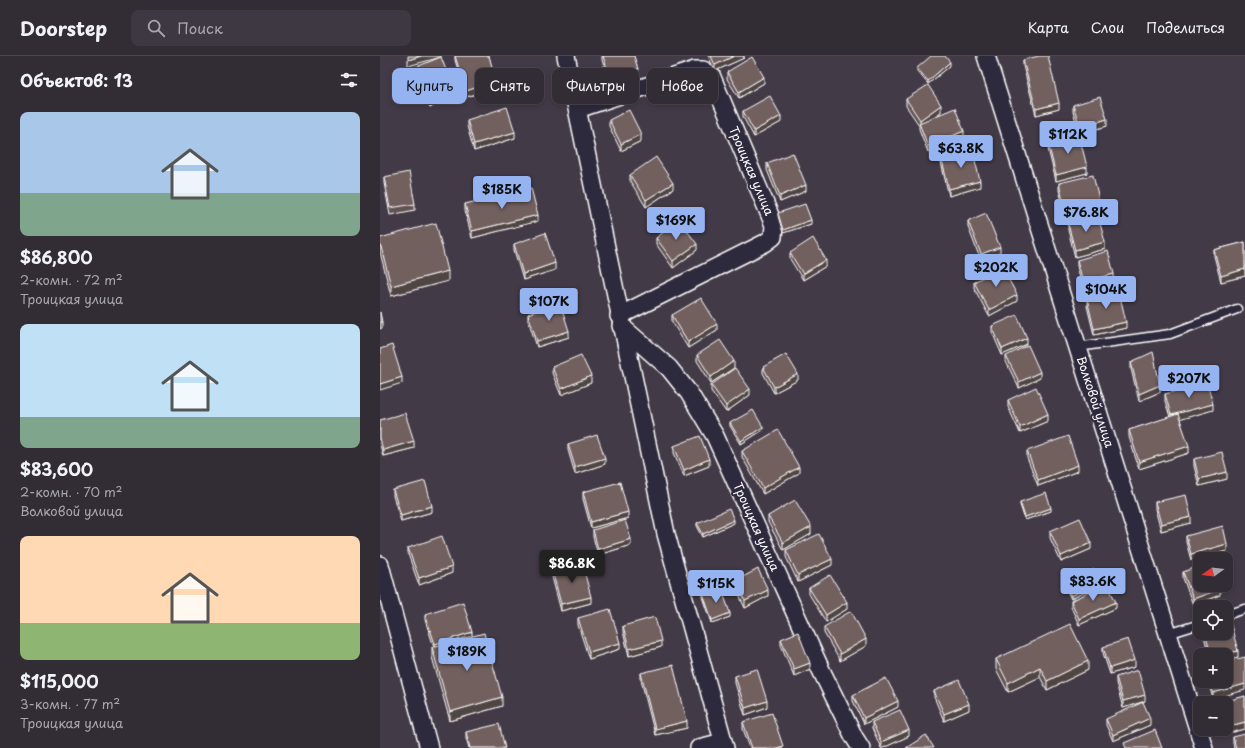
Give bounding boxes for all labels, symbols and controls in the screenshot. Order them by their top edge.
search box [131,10,411,46]
text: Doorstep [20,14,107,42]
text: Поиск [177,16,223,39]
icon: search [145,17,167,39]
text: Карта [1028,17,1069,38]
text: Слои [1091,17,1124,38]
text: Поделиться [1146,17,1225,38]
text: Объектов: 13 [20,67,133,93]
chip: Купить [392,68,467,104]
chip: Снять [475,68,544,104]
chip: Фильтры [552,68,639,104]
chip: Новое [647,68,718,104]
icon: filters [338,69,360,91]
pin: $112K [1040,121,1096,155]
street label: Троицкая улица [725,123,779,218]
text: $112K [1049,124,1087,143]
pin: $63.8K [928,135,994,169]
icon: home [154,138,226,210]
text: $63.8K [938,138,984,157]
pin: $185K [474,176,530,210]
text: $185K [482,179,522,198]
pin: $76.8K [1053,199,1119,233]
text: $76.8K [1063,202,1109,221]
pin: $169K [648,207,704,241]
text: $169K [656,210,696,229]
text: $86,800 [20,244,93,270]
pin: $202K [968,254,1024,288]
text: $202K [974,257,1018,276]
text: 2-комн. · 72 m² [20,270,123,289]
pin: $104K [1078,276,1134,310]
text: $104K [1085,279,1127,298]
pin: $107K [521,288,577,322]
text: Троицкая улица [20,289,123,308]
text: $107K [529,291,569,310]
icon: home [154,350,226,422]
street label: Волковой улица [1073,354,1119,450]
pin: $207K [1161,365,1217,399]
text: $207K [1167,368,1211,387]
text: $83,600 [20,456,93,482]
street label: Троицкая улица [729,479,785,574]
text: 2-комн. · 70 m² [20,482,123,501]
text: Волковой улица [20,501,123,520]
pin: $86.8K [539,550,605,584]
north arrow [1193,552,1233,592]
map controls [1193,552,1233,736]
text: $86.8K [549,553,595,572]
icon: home [154,562,226,634]
pin: $83.6K [1060,568,1126,602]
pin: $115K [688,570,744,604]
text: $83.6K [1069,571,1117,590]
text: $115K [697,573,735,592]
button: locate [1193,600,1233,640]
pin: $189K [439,638,495,672]
text: $189K [447,641,487,660]
button: + [1193,648,1233,688]
text: $115,000 [20,668,99,694]
text: 3-комн. · 77 m² [20,694,120,713]
button: − [1193,696,1233,736]
text: Троицкая улица [20,713,123,732]

